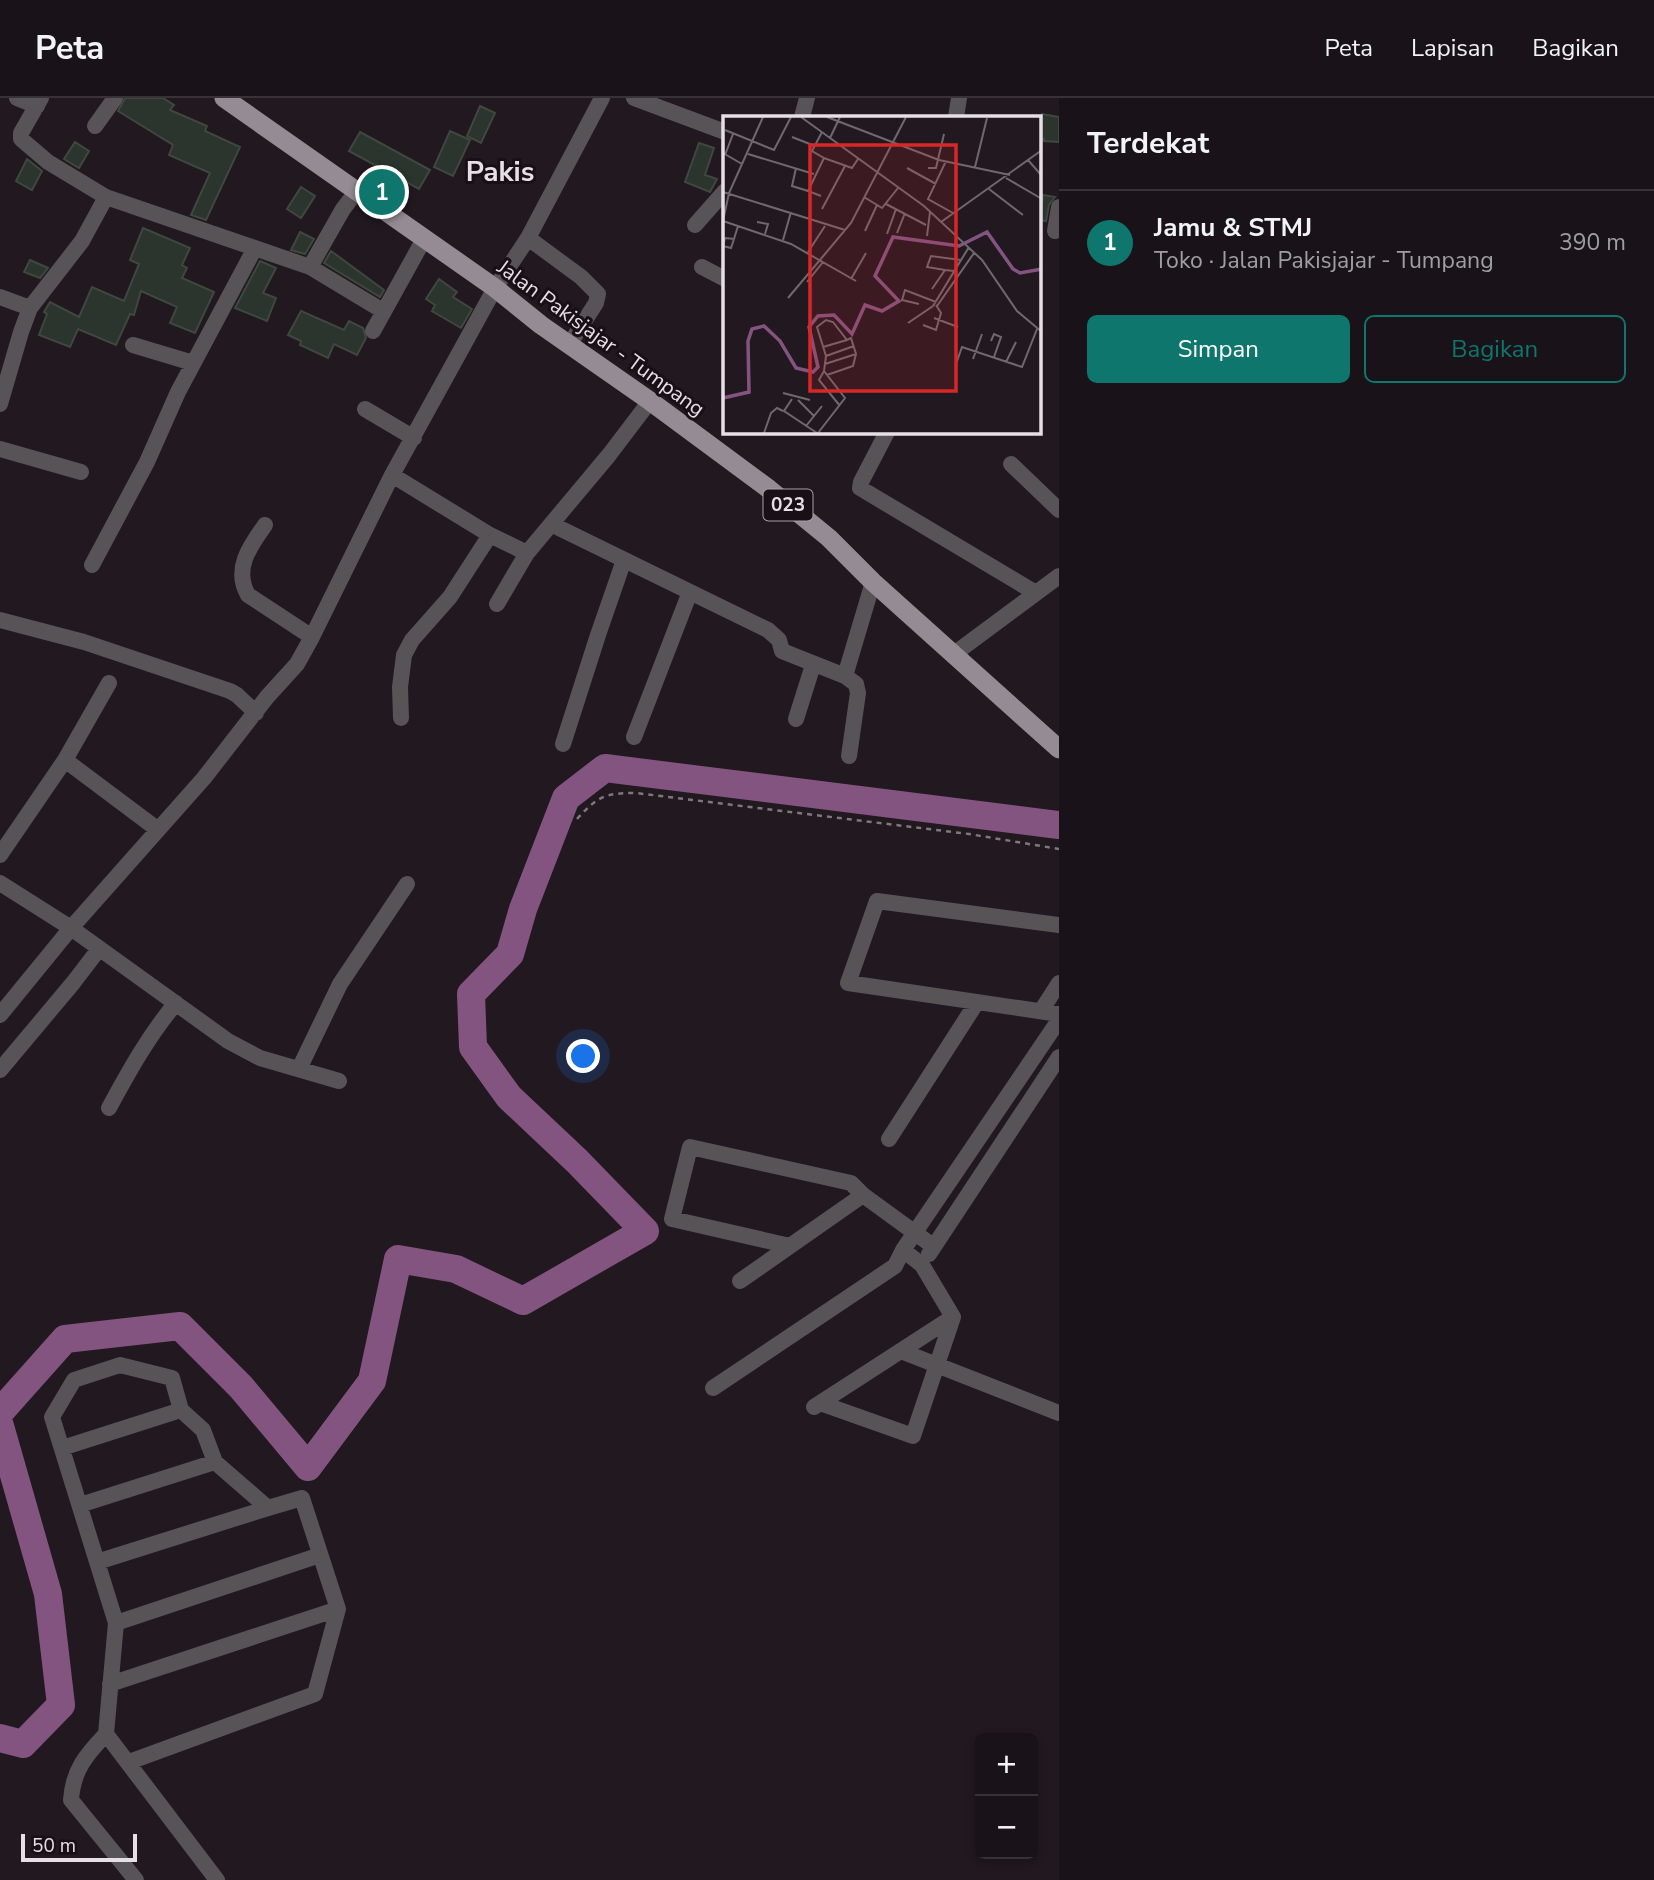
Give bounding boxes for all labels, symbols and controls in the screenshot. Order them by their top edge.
text: Peta [35,26,104,71]
text: Peta [1324,32,1373,64]
text: Lapisan [1411,32,1494,64]
text: Bagikan [1532,32,1619,64]
inset map [723,116,1042,434]
text: Terdekat [1087,123,1209,164]
district label: Pakis [466,153,534,191]
pin: 1 [359,166,405,218]
text: Jamu & STMJ [1154,210,1312,245]
text: 1 [1103,227,1117,258]
text: 390 m [1559,227,1626,258]
text: Toko · Jalan Pakisjajar - Tumpang [1154,245,1494,276]
street label: Jalan Pakisjajar - Tumpang [491,253,710,423]
button: Simpan [1087,315,1350,383]
button: Bagikan [1364,315,1626,383]
road number: 023 [764,490,812,520]
your location [566,1039,600,1073]
map controls [975,1733,1038,1859]
button: + [975,1733,1038,1796]
button: − [975,1796,1038,1859]
scale bar [21,1831,136,1863]
text: 50 m [32,1833,76,1859]

